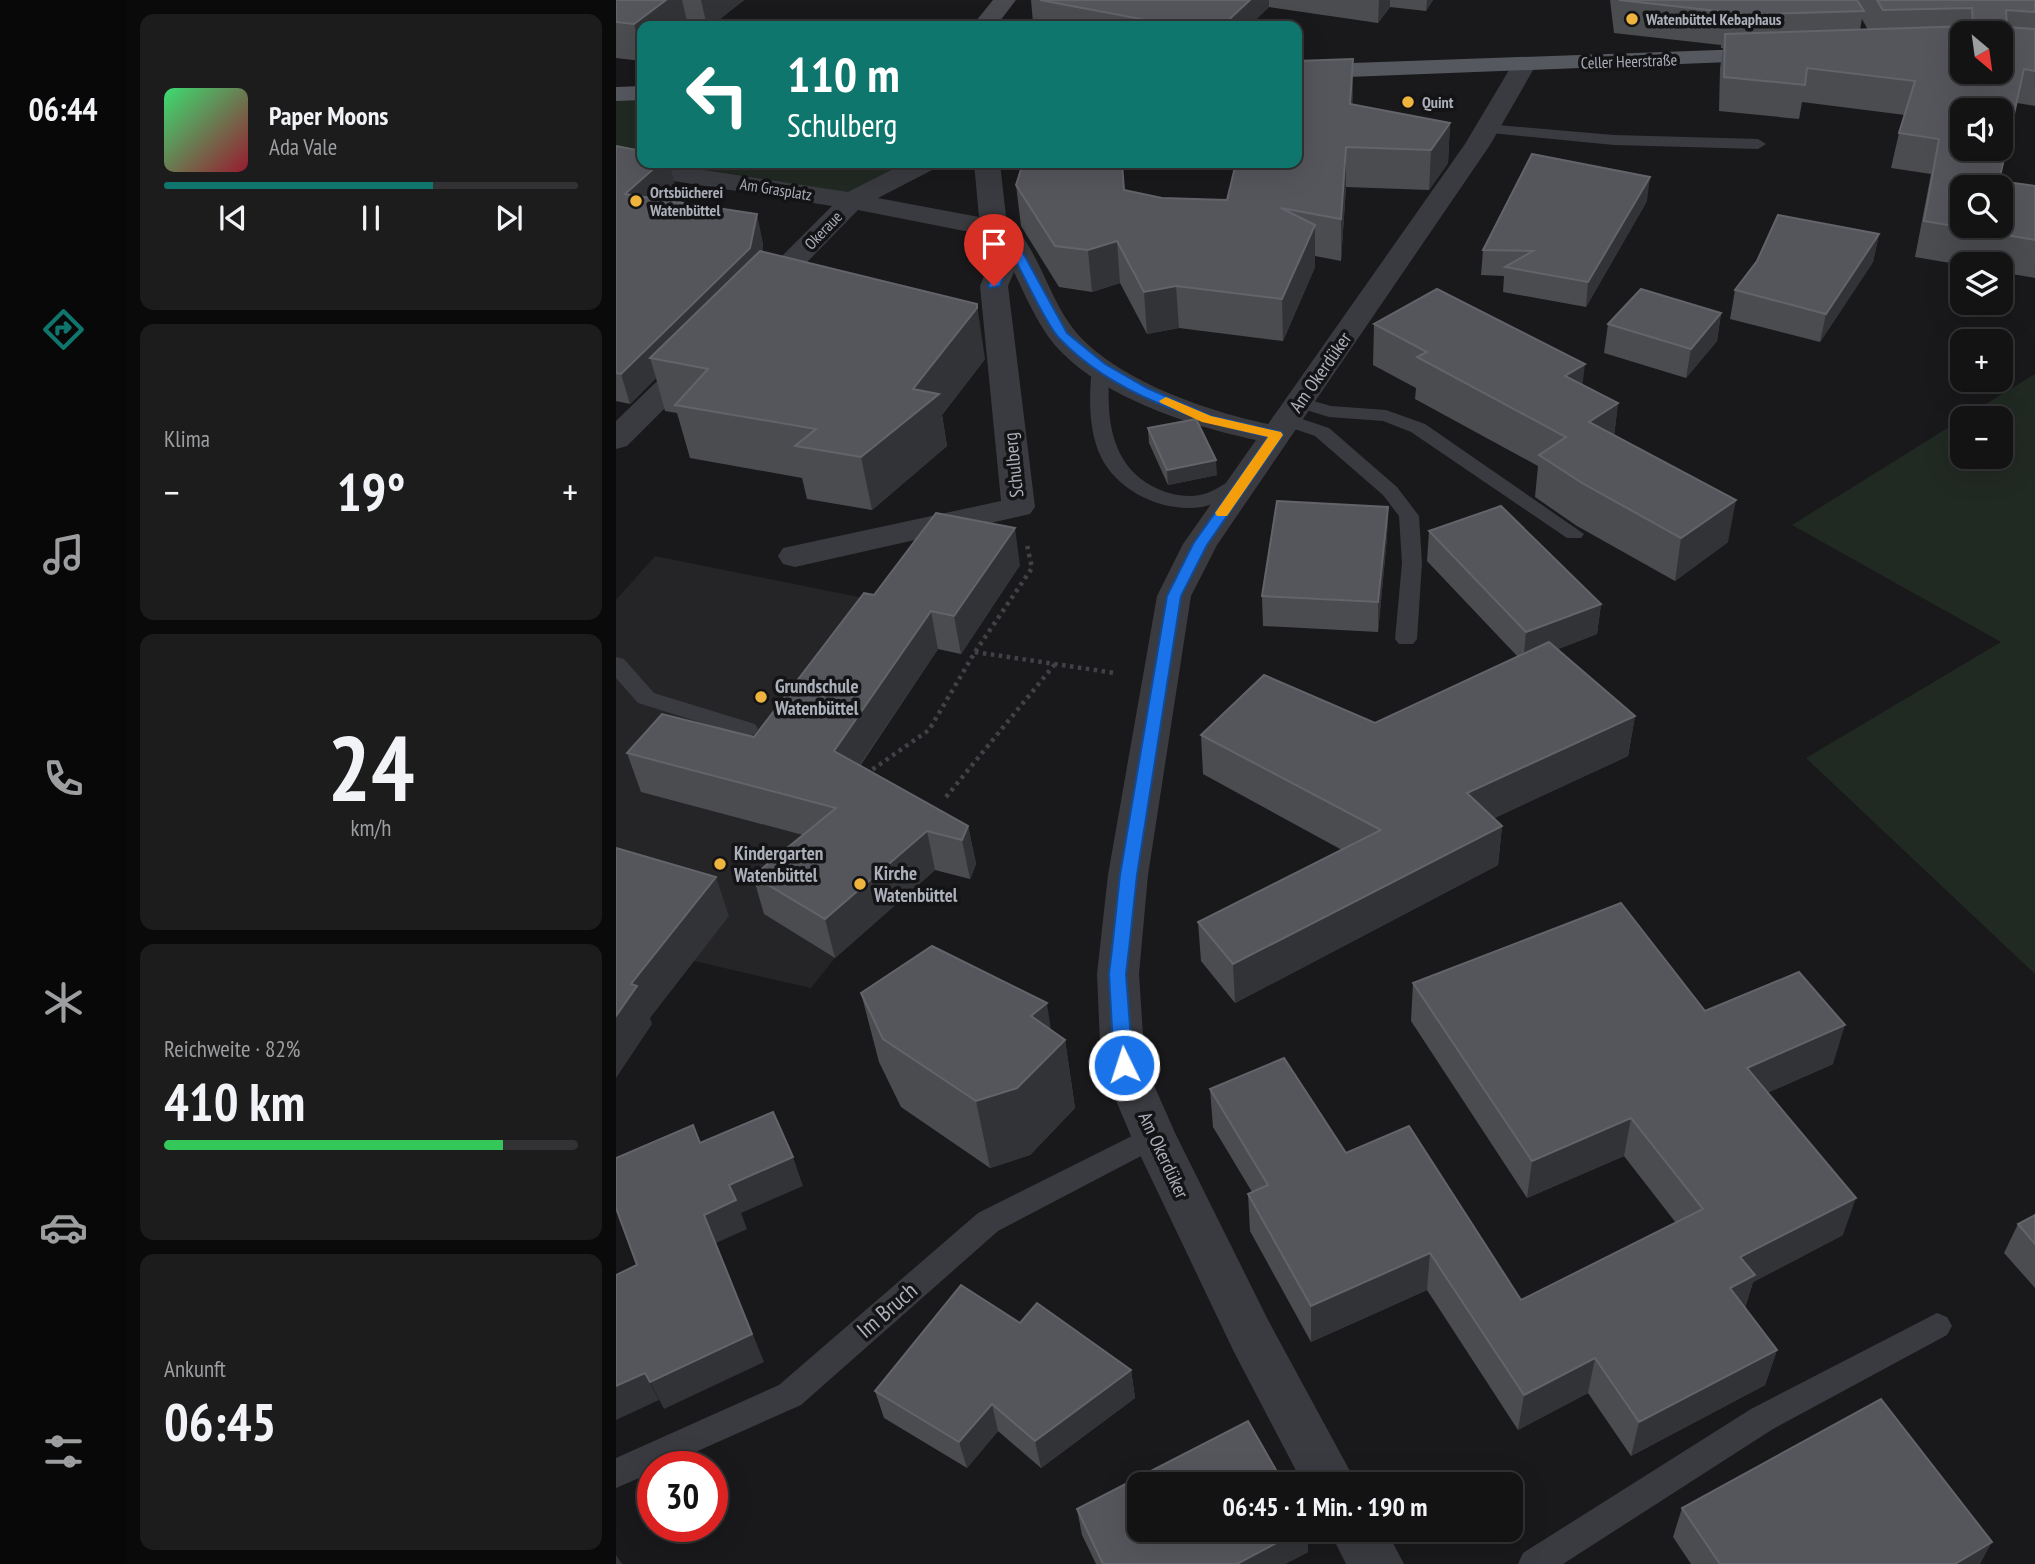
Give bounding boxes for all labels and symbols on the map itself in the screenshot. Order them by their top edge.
place label: Watenbüttel Kebaphaus [1645,9,1782,29]
marker: Watenbüttel Kebaphaus [1624,11,1640,27]
north arrow [1950,21,2012,84]
street label: Celler Heerstraße [1580,49,1678,73]
place label: Quint [1422,92,1454,112]
marker: Quint [1400,94,1416,110]
street label: Am Grasplatz [739,173,814,205]
place label: Ortsbücherei Watenbüttel [649,182,724,220]
marker: Ortsbücherei Watenbüttel [628,193,644,209]
street label: Okeraue [800,207,846,253]
pin [964,214,1024,286]
street label: Am Okerdüker [1284,326,1357,417]
street label: Schulberg [998,431,1028,499]
place label: Grundschule Watenbüttel [774,674,859,720]
marker: Grundschule Watenbüttel [753,689,769,705]
place label: Kindergarten Watenbüttel [733,841,823,887]
marker: Kindergarten Watenbüttel [712,856,728,872]
place label: Kirche Watenbüttel [873,861,958,907]
marker: Kirche Watenbüttel [852,876,868,892]
position arrow [1087,1028,1161,1102]
street label: Am Okerdüker [1134,1108,1195,1203]
street label: Im Bruch [851,1276,923,1344]
speed limit sign: 30 [637,1451,728,1542]

